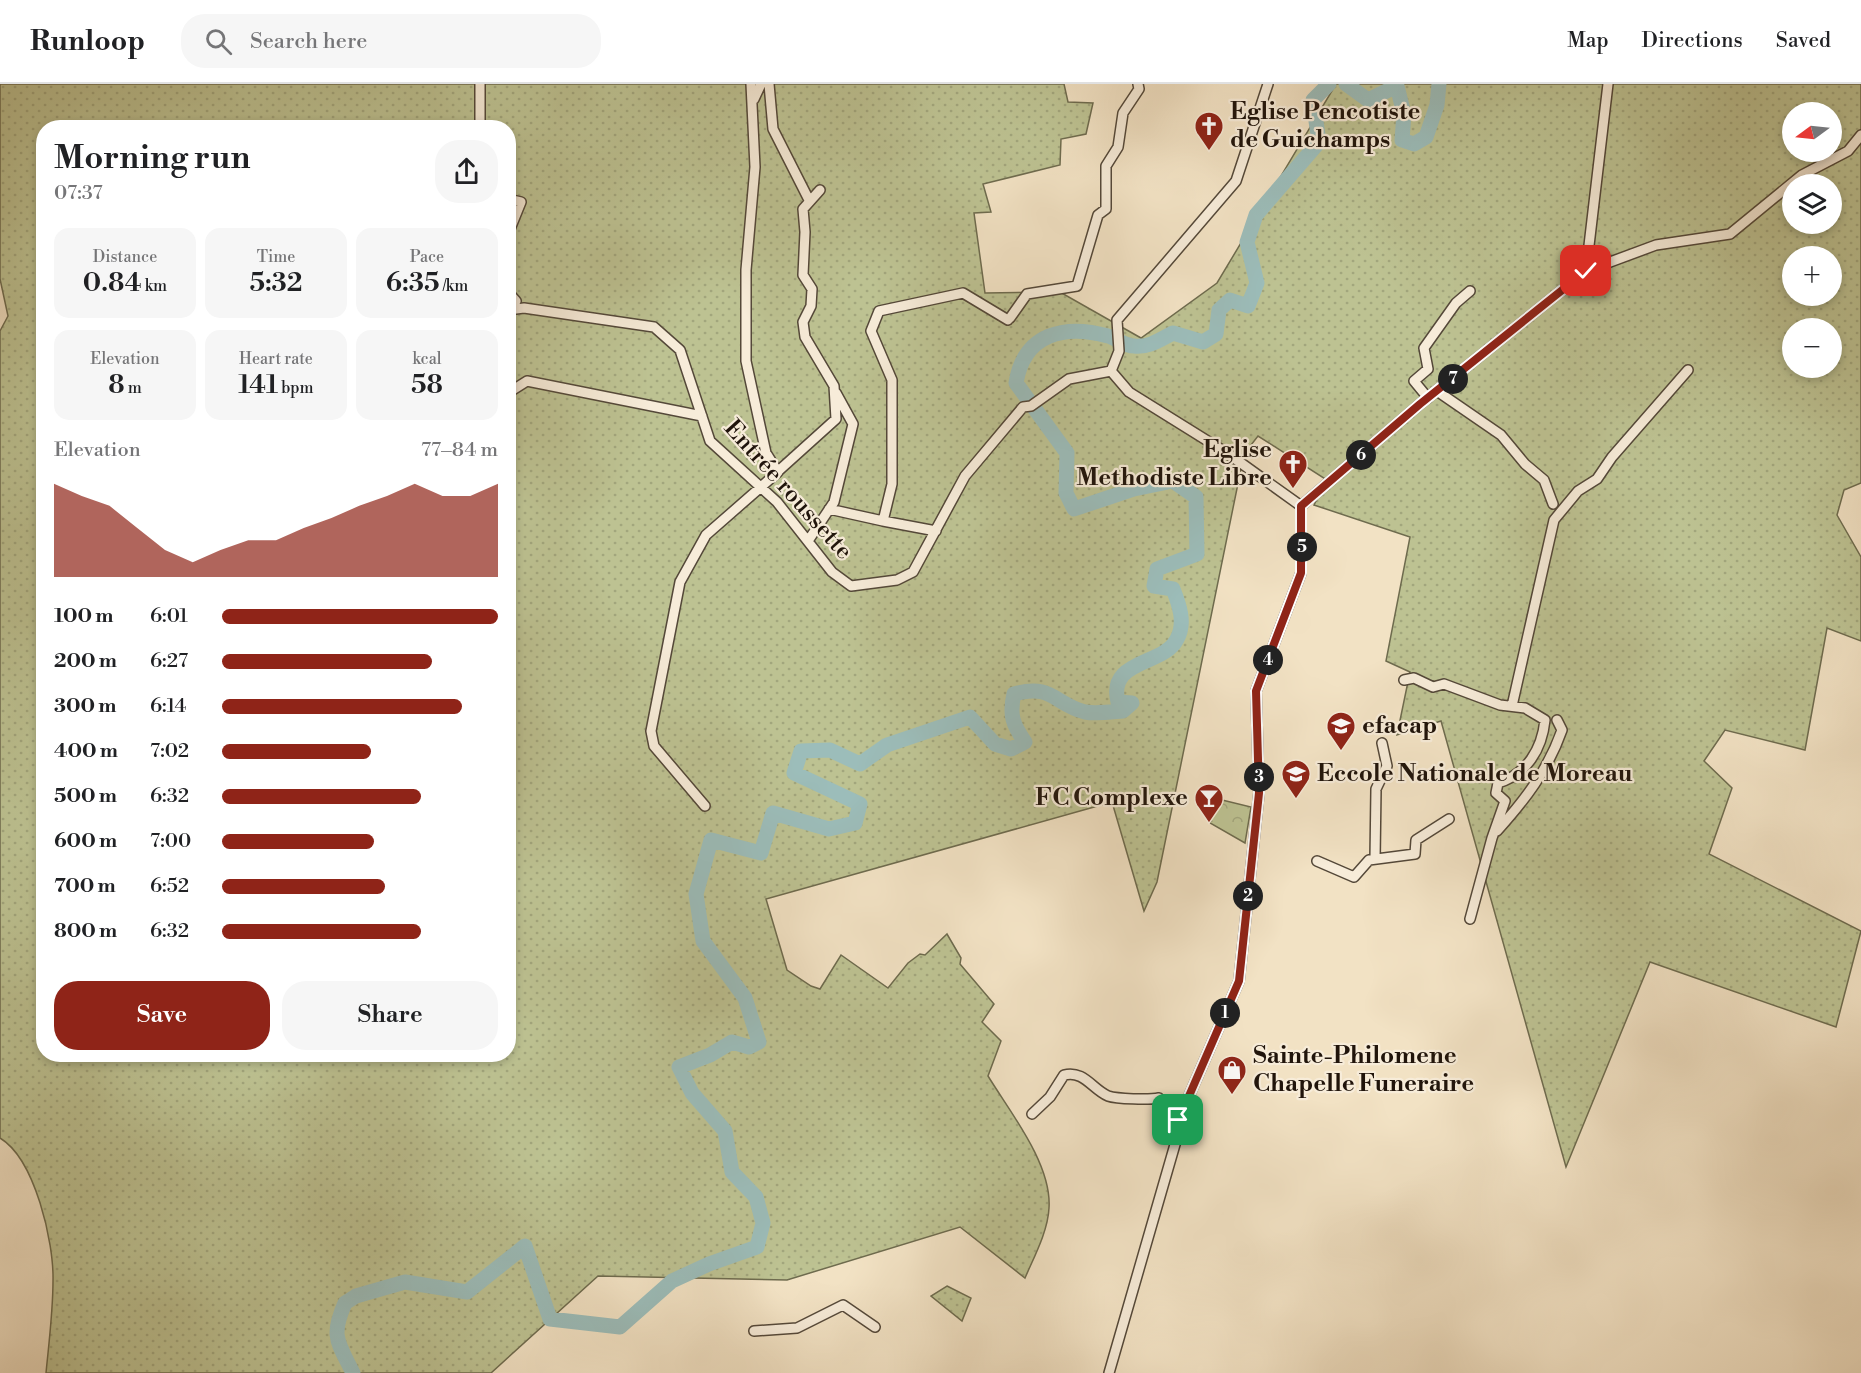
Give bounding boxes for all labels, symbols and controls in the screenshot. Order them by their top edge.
search box [181,14,601,68]
text: Runloop [30,24,145,59]
icon: search [202,25,235,58]
text: Search here [250,28,367,55]
text: Map [1567,28,1609,54]
text: Directions [1642,28,1743,54]
text: Saved [1776,28,1831,54]
place label: Eglise Pencotiste de Guichamps [1230,97,1420,155]
north arrow [1782,102,1842,162]
map controls [1782,102,1842,378]
church icon: Eglise Pencotiste de Guichamps [1193,110,1225,152]
text: Morning run [54,138,251,179]
button: share [435,140,498,203]
button: layers [1782,174,1842,234]
text: 07:37 [54,181,103,206]
pin [1560,245,1611,296]
button: + [1782,246,1842,306]
text: Distance [93,247,157,267]
text: Time [257,247,295,267]
text: Pace [410,247,444,267]
icon: check [1569,254,1602,287]
text: 0.84 [83,267,141,299]
text: 5:32 [249,267,303,299]
text: 6:35 [386,267,439,299]
text: km [141,276,167,296]
text: /km [439,276,468,296]
button: − [1782,318,1842,378]
text: Elevation [90,349,160,369]
text: Heart rate [239,349,313,369]
text: kcal [412,349,442,369]
pin: 7 [1438,364,1468,394]
text: 8 [108,369,125,401]
text: 141 [238,369,278,401]
text: 58 [411,369,443,401]
text: 7 [1448,369,1458,389]
text: m [125,378,142,398]
text: bpm [278,378,314,398]
street label: Entrée roussette [717,414,859,566]
place label: Eglise Methodiste Libre [1076,435,1272,493]
text: Elevation [54,438,141,463]
text: 77–84 m [421,438,498,463]
pin: 6 [1346,440,1376,470]
text: 6 [1356,445,1366,465]
church icon: Eglise Methodiste Libre [1277,448,1309,490]
pin: 5 [1287,532,1317,562]
text: 5 [1297,537,1307,557]
text: 100 m [54,604,113,629]
text: 6:01 [150,604,188,629]
pin: 4 [1253,645,1283,675]
text: 200 m [54,649,117,674]
text: 6:27 [150,649,188,674]
text: 4 [1263,650,1273,670]
text: 300 m [54,694,117,719]
text: 6:14 [150,694,186,719]
school or university icon: efacap [1325,710,1357,752]
place label: efacap [1362,711,1437,741]
text: 400 m [54,739,118,764]
text: 7:02 [150,739,189,764]
school or university icon: Eccole Nationale de Moreau [1280,758,1312,800]
place label: Eccole Nationale de Moreau [1317,759,1633,789]
pin: 3 [1244,762,1274,792]
text: 3 [1254,767,1264,787]
bar icon: FC Complexe [1193,782,1225,824]
place label: FC Complexe [1035,783,1188,813]
text: 500 m [54,784,117,809]
text: 6:32 [150,784,189,809]
text: 600 m [54,829,117,854]
text: 7:00 [150,829,191,854]
text: 700 m [54,874,116,899]
text: 6:52 [150,874,189,899]
pin: 2 [1233,881,1263,911]
text: 2 [1243,886,1253,906]
text: 800 m [54,919,117,944]
text: 6:32 [150,919,189,944]
button: Save [54,981,270,1050]
button: Share [282,981,498,1050]
pin: 1 [1210,998,1240,1028]
text: 1 [1221,1003,1229,1023]
place label: Sainte-Philomene Chapelle Funeraire [1253,1041,1474,1099]
shop icon: Sainte-Philomene Chapelle Funeraire [1216,1054,1248,1096]
pin [1152,1094,1203,1145]
icon: arrive [1161,1103,1194,1136]

